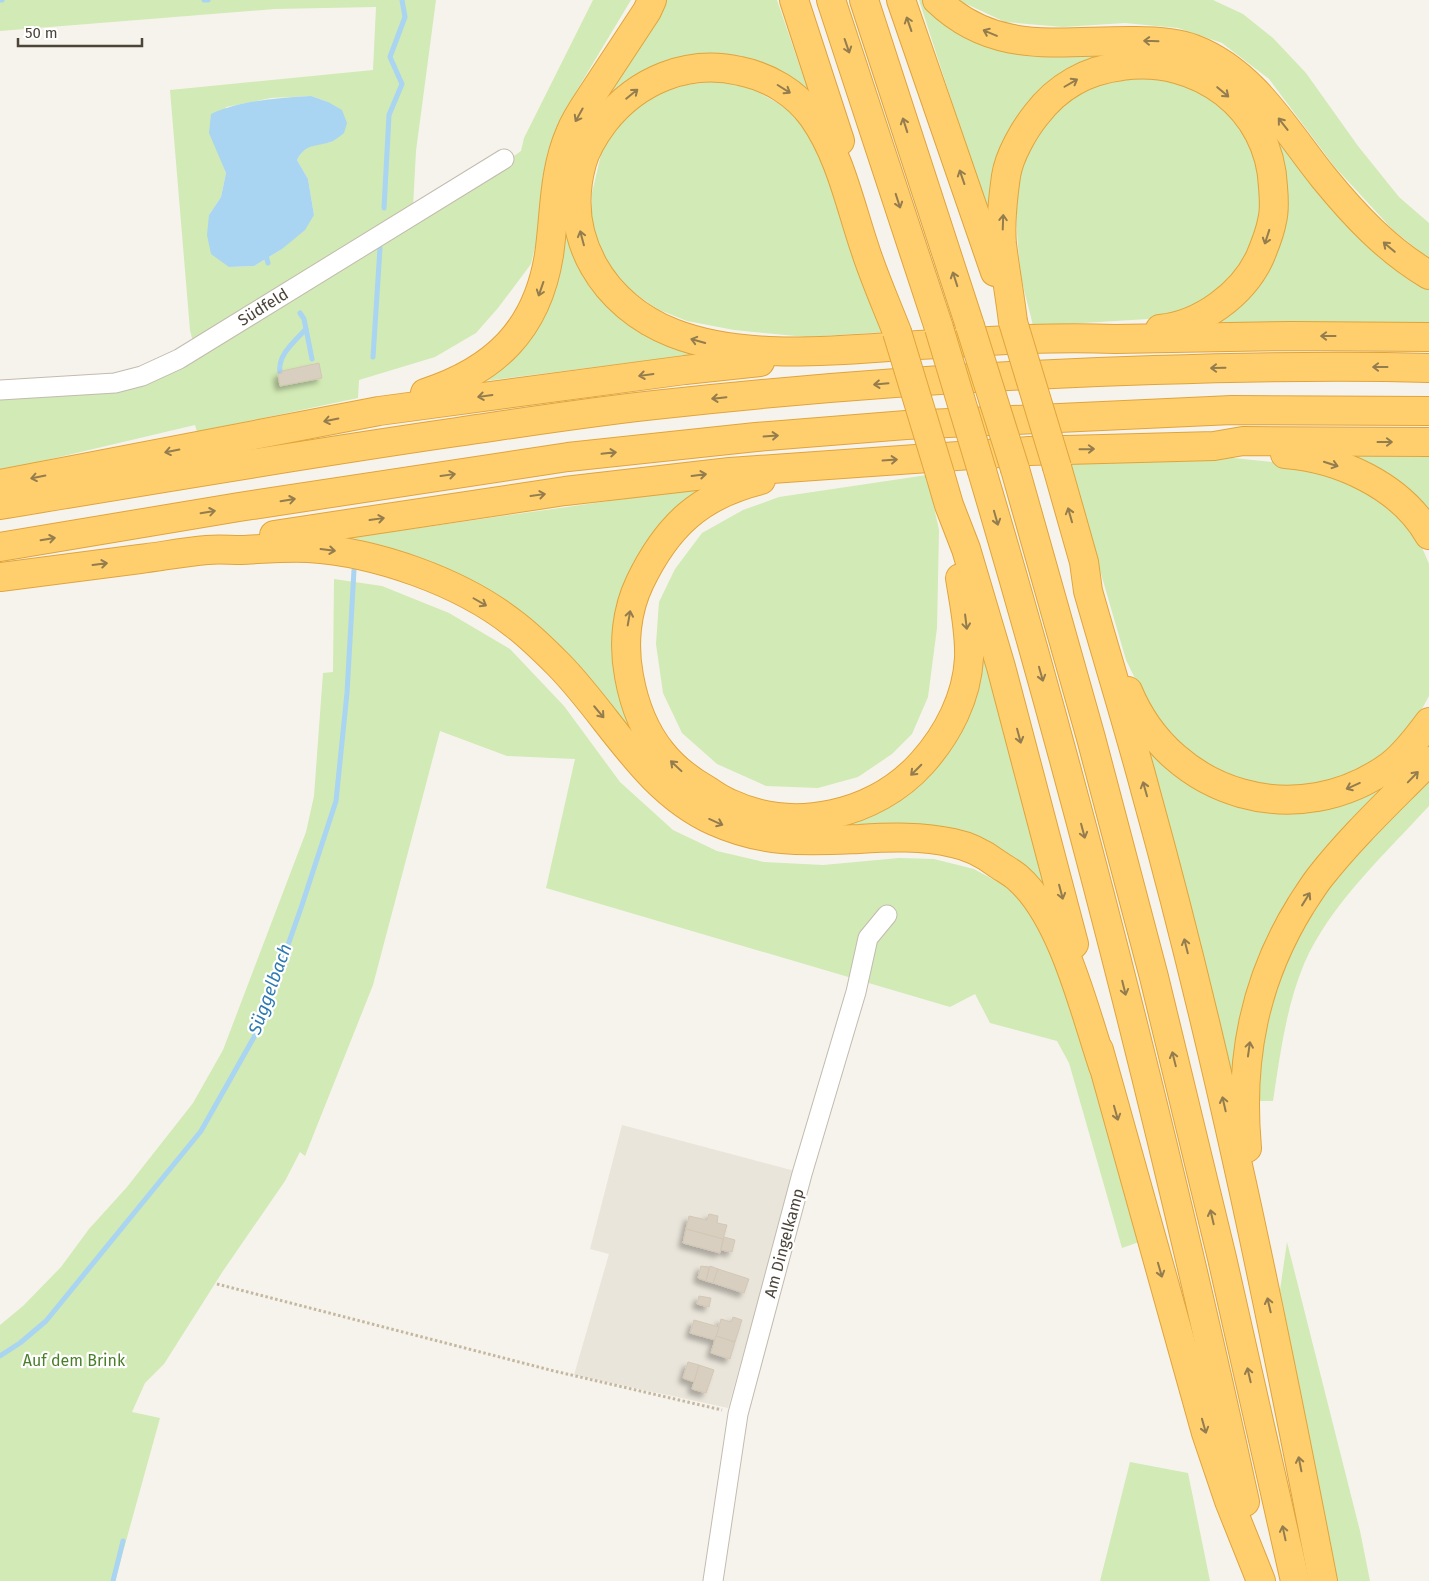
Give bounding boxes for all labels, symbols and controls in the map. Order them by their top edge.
scale bar [18,15,141,47]
one-way arrow [904,17,913,32]
text: 50 m [25,24,58,42]
one-way arrow [983,27,998,37]
one-way arrow [1143,37,1159,46]
one-way arrow [842,38,852,54]
one-way arrow [1063,78,1078,87]
one-way arrow [776,85,790,95]
one-way arrow [1217,86,1230,97]
one-way arrow [625,89,638,100]
one-way arrow [574,108,584,122]
one-way arrow [899,117,909,133]
one-way arrow [1278,118,1289,131]
one-way arrow [957,170,967,186]
one-way arrow [893,192,903,208]
one-way arrow [998,214,1007,230]
one-way arrow [1262,229,1272,245]
one-way arrow [577,231,586,247]
one-way arrow [1383,241,1396,253]
one-way arrow [950,272,959,288]
one-way arrow [535,281,545,297]
street label: Südfeld [234,284,292,330]
one-way arrow [1320,331,1336,340]
one-way arrow [690,335,706,345]
one-way arrow [1373,362,1389,372]
one-way arrow [1210,364,1226,373]
one-way arrow [638,370,654,380]
one-way arrow [873,379,889,389]
one-way arrow [477,391,493,401]
one-way arrow [711,393,727,403]
one-way arrow [324,416,340,426]
one-way arrow [763,431,779,440]
one-way arrow [1377,437,1393,447]
one-way arrow [1078,444,1095,454]
one-way arrow [164,447,180,456]
one-way arrow [601,448,617,458]
one-way arrow [881,455,897,465]
one-way arrow [1323,459,1339,469]
one-way arrow [440,470,456,480]
one-way arrow [691,470,707,480]
one-way arrow [30,473,46,483]
one-way arrow [529,489,545,499]
one-way arrow [279,494,295,504]
one-way arrow [200,507,216,517]
one-way arrow [1065,507,1075,523]
one-way arrow [992,510,1001,526]
one-way arrow [369,513,385,523]
one-way arrow [40,533,56,543]
one-way arrow [319,545,335,555]
one-way arrow [92,559,108,569]
one-way arrow [473,597,488,607]
one-way arrow [624,610,634,626]
one-way arrow [961,614,971,630]
one-way arrow [1036,666,1046,682]
one-way arrow [593,705,605,718]
one-way arrow [1015,727,1024,743]
one-way arrow [669,760,682,772]
one-way arrow [909,764,922,776]
one-way arrow [1407,771,1419,784]
one-way arrow [1140,781,1150,797]
one-way arrow [1346,782,1361,792]
one-way arrow [708,817,723,827]
one-way arrow [1079,823,1089,839]
one-way arrow [1057,884,1067,900]
one-way arrow [1301,892,1311,906]
one-way arrow [1181,939,1190,955]
water label: Süggelbach [243,941,297,1038]
one-way arrow [1120,980,1130,996]
one-way arrow [1244,1041,1254,1057]
one-way arrow [1169,1051,1178,1067]
one-way arrow [1219,1097,1228,1113]
one-way arrow [1112,1105,1122,1121]
street label: Am Dingelkamp [760,1186,808,1300]
one-way arrow [1207,1209,1216,1225]
one-way arrow [1156,1261,1165,1277]
one-way arrow [1264,1297,1273,1313]
park label: Auf dem Brink [23,1351,126,1370]
one-way arrow [1244,1367,1253,1383]
one-way arrow [1200,1418,1209,1434]
one-way arrow [1295,1457,1305,1473]
one-way arrow [1279,1526,1288,1542]

